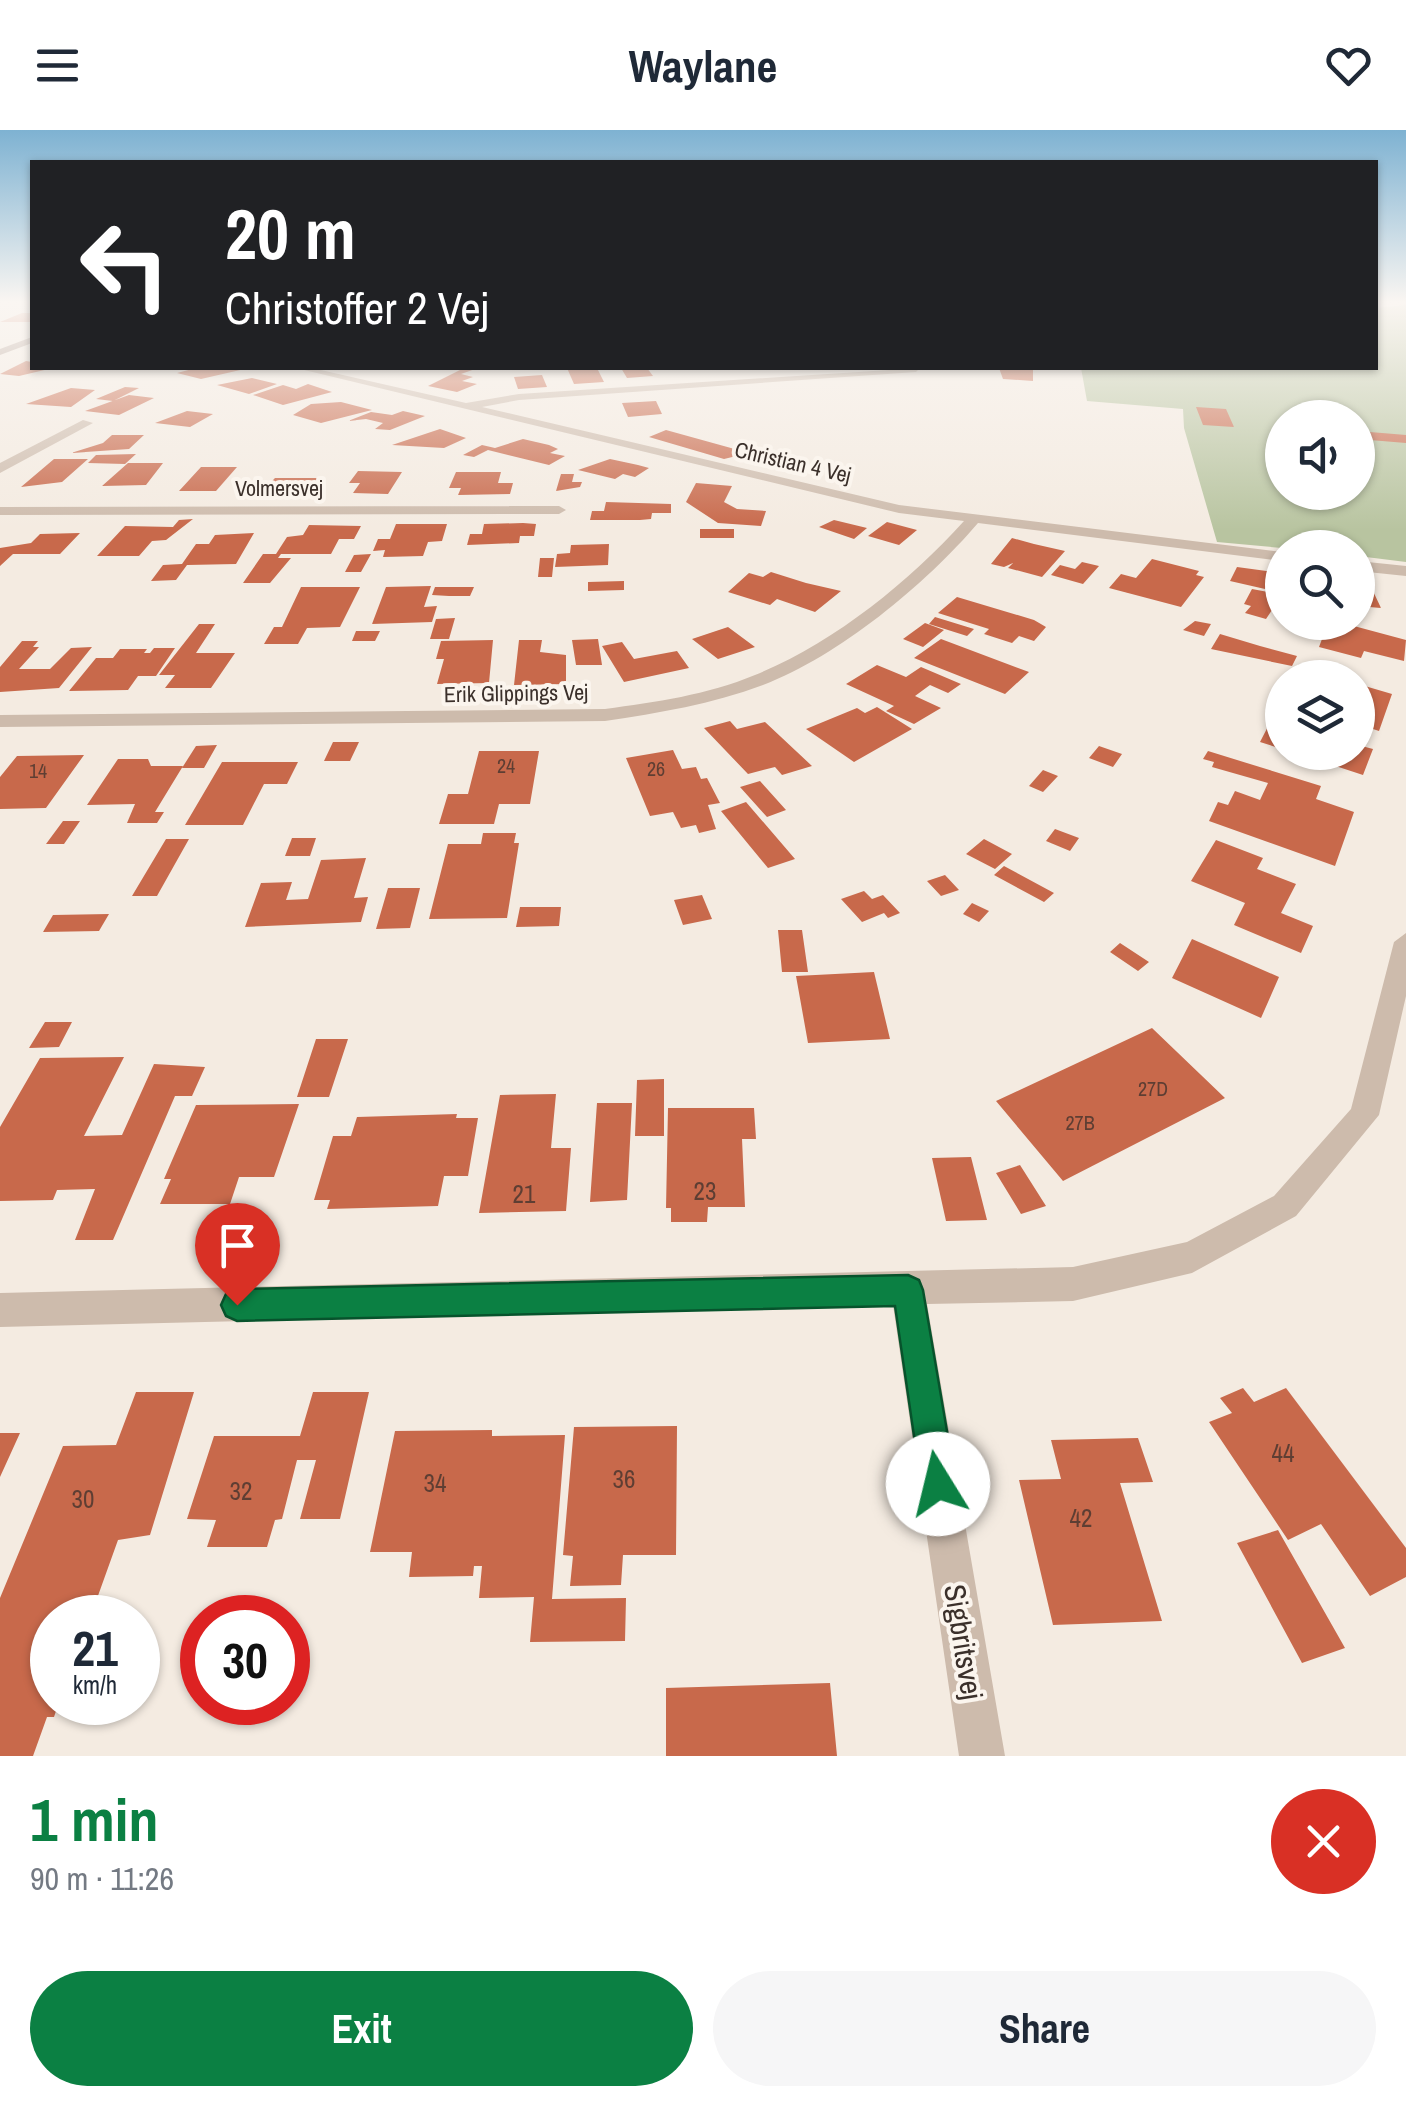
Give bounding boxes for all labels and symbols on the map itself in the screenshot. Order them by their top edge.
street label: Christian 4 Vej [732,434,854,490]
street label: Volmersvej [235,473,323,503]
street label: Erik Glippings Vej [444,677,588,709]
house number: 24 [497,752,515,779]
house number: 26 [647,755,665,782]
house number: 14 [29,757,47,784]
house number: 27D [1138,1075,1168,1102]
house number: 27B [1065,1109,1095,1136]
house number: 23 [694,1174,716,1208]
house number: 21 [513,1177,536,1211]
pin [195,1203,280,1306]
position arrow [886,1432,990,1536]
house number: 44 [1272,1436,1294,1470]
house number: 36 [613,1462,635,1496]
house number: 34 [424,1466,446,1500]
house number: 32 [230,1474,252,1508]
house number: 30 [72,1482,94,1516]
house number: 42 [1070,1501,1092,1535]
street label: Sigbritsvej [935,1581,993,1702]
speed limit sign: 30 [180,1595,310,1725]

